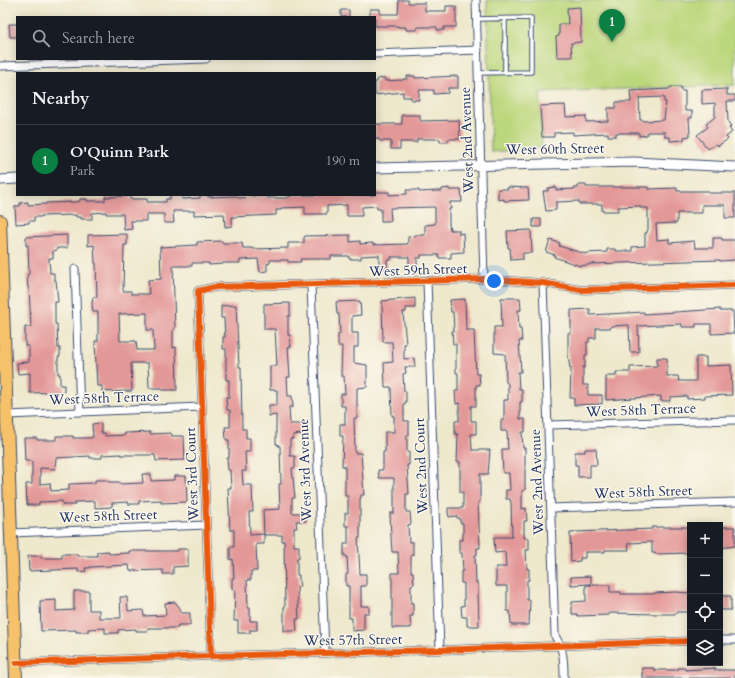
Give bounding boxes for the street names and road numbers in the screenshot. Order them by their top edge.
street label: West 2nd Avenue [456,86,478,195]
street label: West 60th Street [505,139,605,159]
street label: West 59th Street [367,259,468,281]
street label: West 58th Terrace [47,387,160,409]
street label: West 58th Terrace [584,399,697,421]
street label: West 2nd Court [410,417,432,516]
street label: West 3rd Avenue [294,418,316,523]
street label: West 3rd Court [181,426,203,522]
street label: West 2nd Avenue [526,428,548,537]
street label: West 58th Street [592,481,693,503]
street label: West 58th Street [57,505,158,527]
street label: West 57th Street [303,630,403,650]

